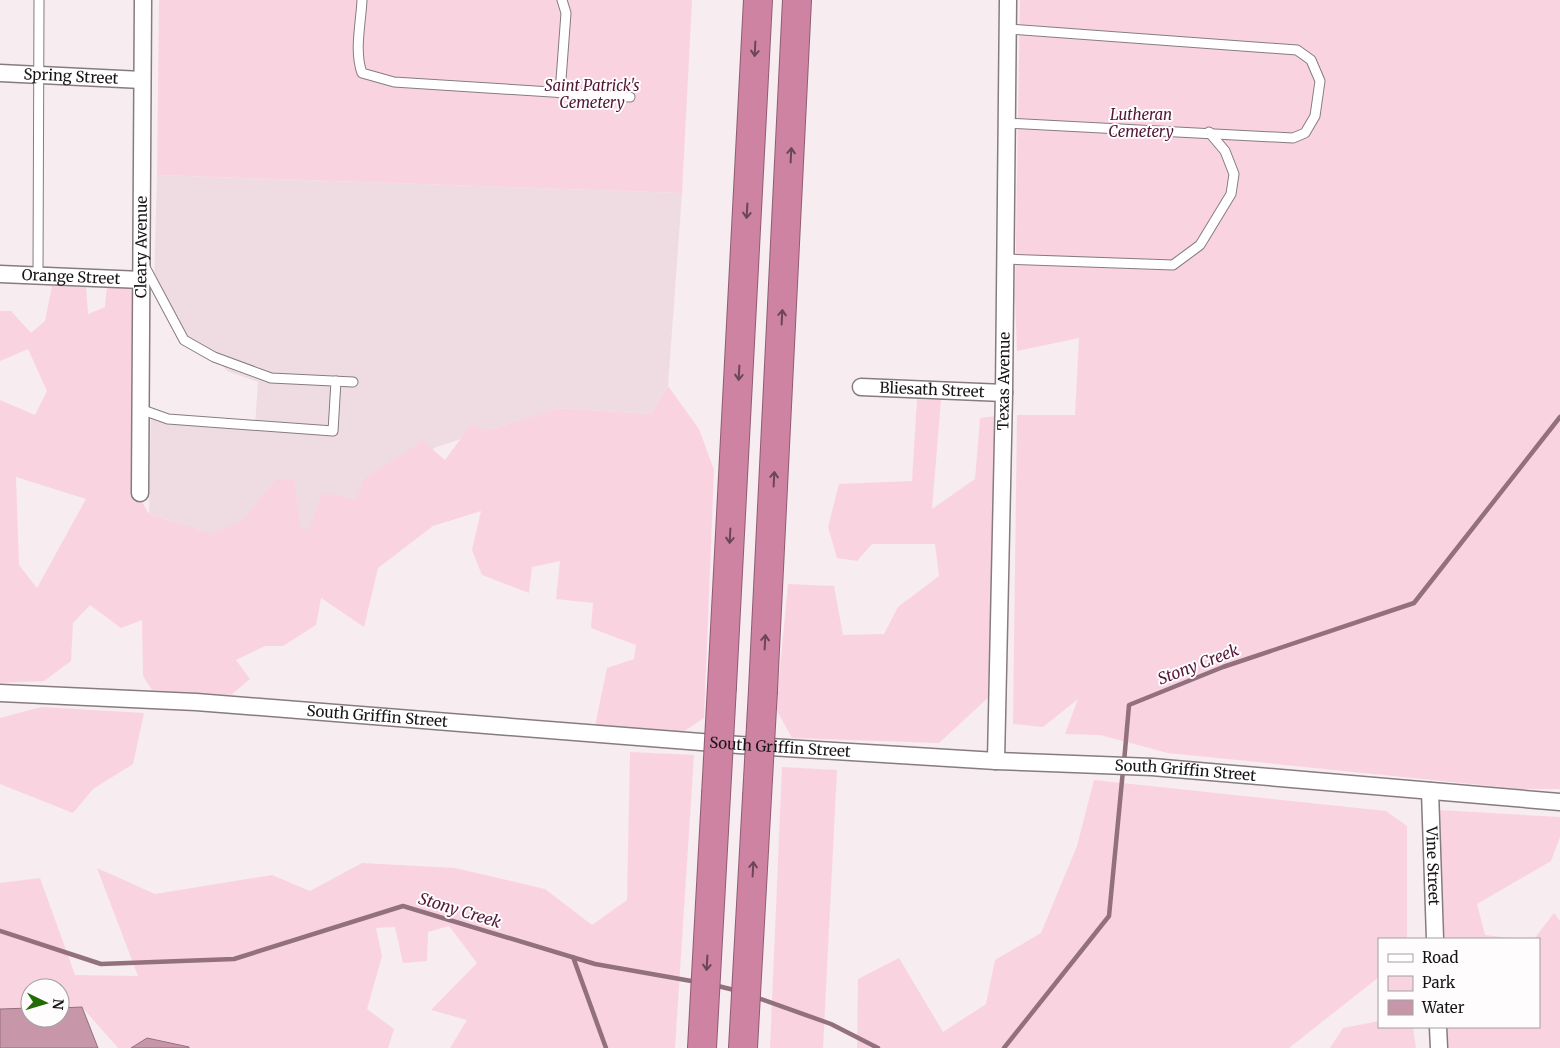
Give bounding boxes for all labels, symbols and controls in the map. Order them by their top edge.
one-way arrow [751,40,760,56]
street label: Spring Street [23,64,119,88]
park label: Saint Patrick's Cemetery [544,76,640,112]
park label: Lutheran Cemetery [1108,105,1174,141]
one-way arrow [786,147,795,163]
street label: Cleary Avenue [131,196,151,298]
one-way arrow [743,203,752,219]
street label: Orange Street [21,265,121,288]
one-way arrow [778,309,787,325]
street label: Texas Avenue [993,332,1014,431]
one-way arrow [734,365,743,381]
street label: Bliesath Street [879,378,985,401]
one-way arrow [769,472,778,488]
one-way arrow [726,527,735,543]
one-way arrow [761,634,770,650]
water label: Stony Creek [1155,639,1241,689]
street label: South Griffin Street [306,701,449,731]
street label: South Griffin Street [709,733,851,761]
street label: South Griffin Street [1114,756,1257,785]
street label: Vine Street [1422,825,1444,906]
one-way arrow [748,861,757,877]
water label: Stony Creek [416,888,504,932]
legend [1378,938,1540,1028]
text: Road [1422,948,1458,967]
one-way arrow [702,955,711,971]
text: Park [1422,973,1456,992]
north arrow [20,978,70,1028]
text: N [49,998,67,1010]
text: Water [1421,998,1465,1017]

